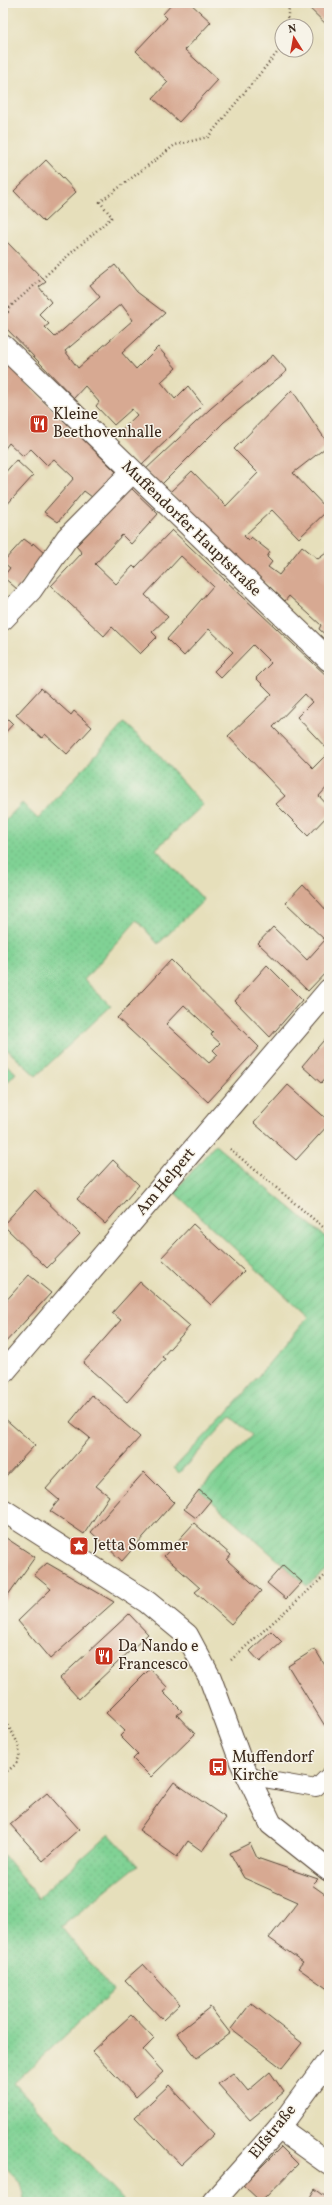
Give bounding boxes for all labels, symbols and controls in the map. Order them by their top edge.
north arrow [274,18,314,58]
text: N [287,22,298,38]
place label: Kleine Beethovenhalle [53,404,162,444]
restaurant icon: Kleine Beethovenhalle [28,413,50,435]
street label: Muffendorfer Hauptstraße [116,456,266,602]
street label: Am Helpert [131,1143,201,1221]
place icon: Jetta Sommer [68,1535,90,1557]
place label: Jetta Sommer [93,1535,188,1557]
place label: Da Nando e Francesco [118,1636,199,1676]
restaurant icon: Da Nando e Francesco [93,1645,115,1667]
place label: Muffendorf Kirche [232,1747,315,1787]
bus stop icon: Muffendorf Kirche [207,1756,229,1778]
street label: Elfstraße [244,2100,302,2164]

